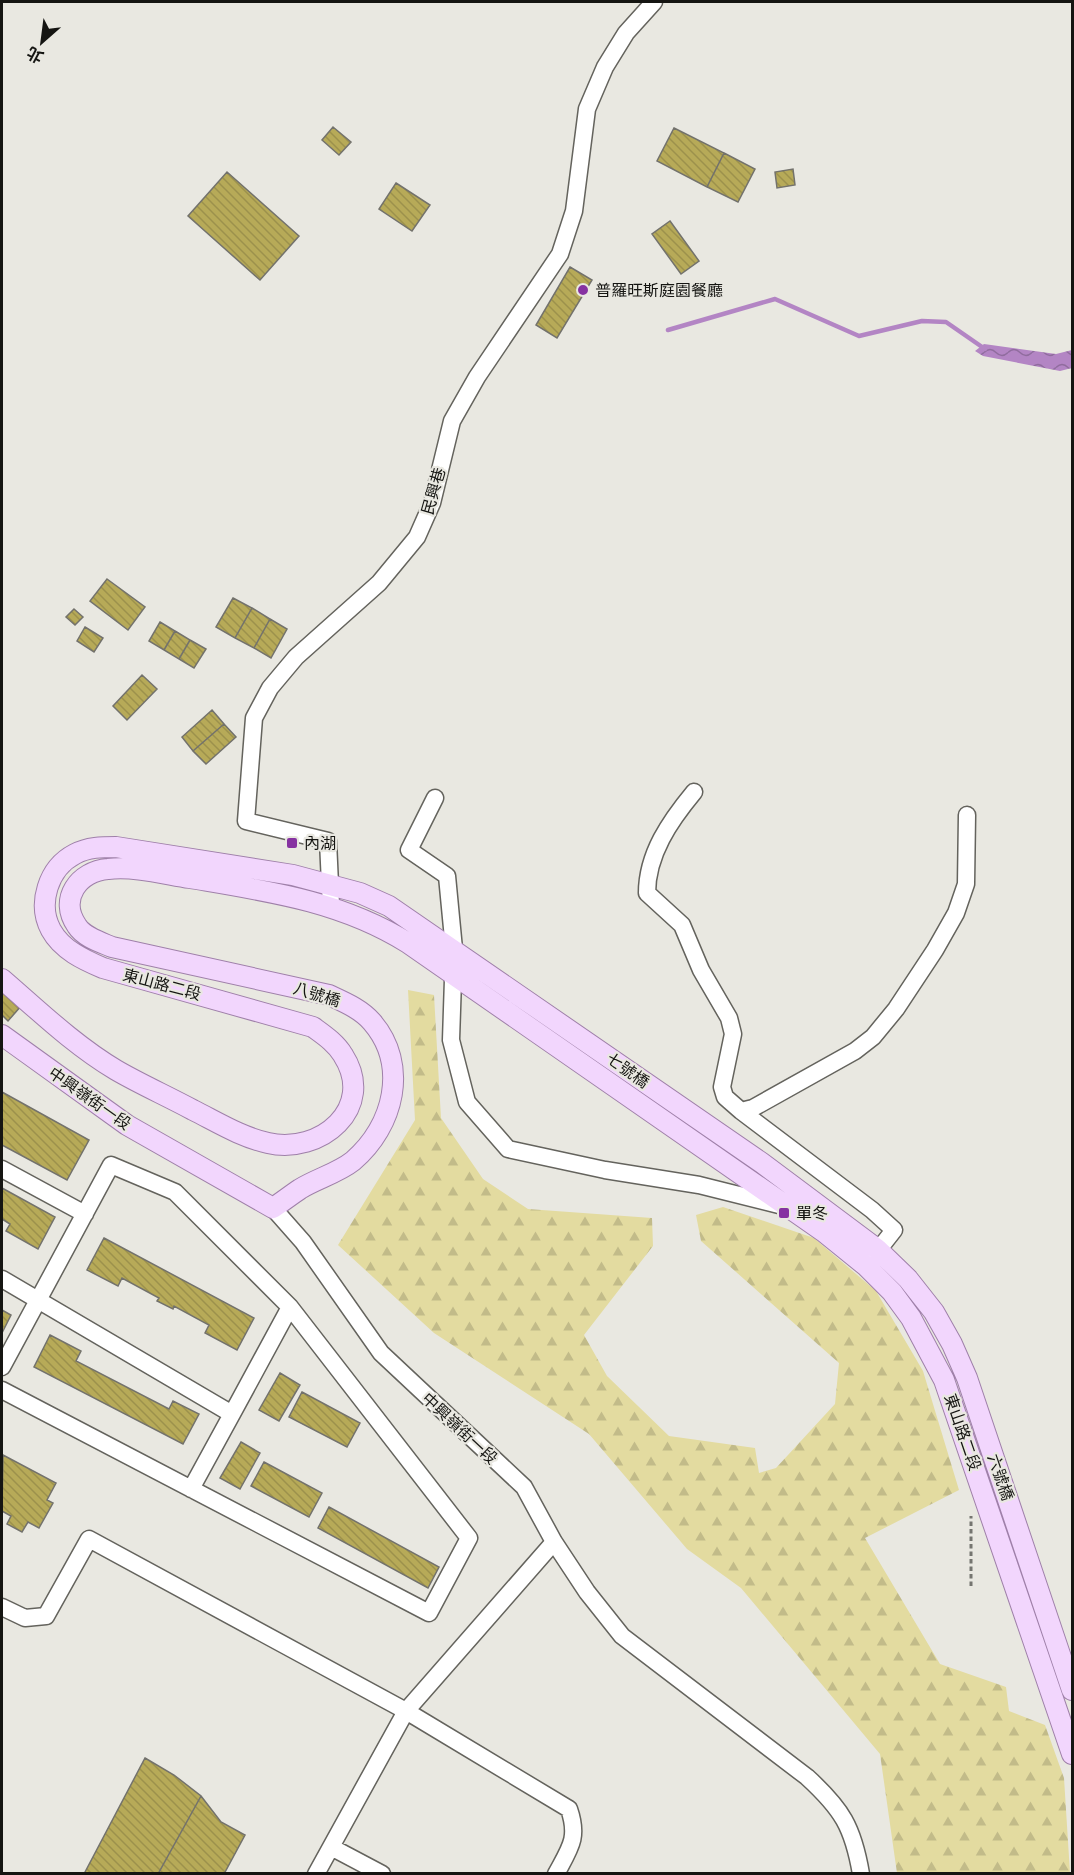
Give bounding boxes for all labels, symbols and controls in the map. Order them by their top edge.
north arrow [12,12,72,72]
text: 北 [23,44,46,68]
place label: 普羅旺斯庭園餐廳 [595,280,723,299]
marker: 普羅旺斯庭園餐廳 [576,283,590,297]
street label: 民興巷 [417,465,448,517]
place label: 內湖 [304,833,336,852]
marker: 內湖 [285,836,299,850]
street label: 東山路二段 [121,964,203,1003]
street label: 八號橋 [291,977,343,1010]
street label: 七號橋 [603,1048,653,1091]
street label: 中興嶺街一段 [46,1062,135,1133]
place label: 單冬 [796,1203,828,1222]
marker: 單冬 [777,1206,791,1220]
street label: 中興嶺街一段 [419,1388,502,1467]
street label: 東山路二段 [941,1391,985,1473]
street label: 六號橋 [985,1451,1018,1503]

